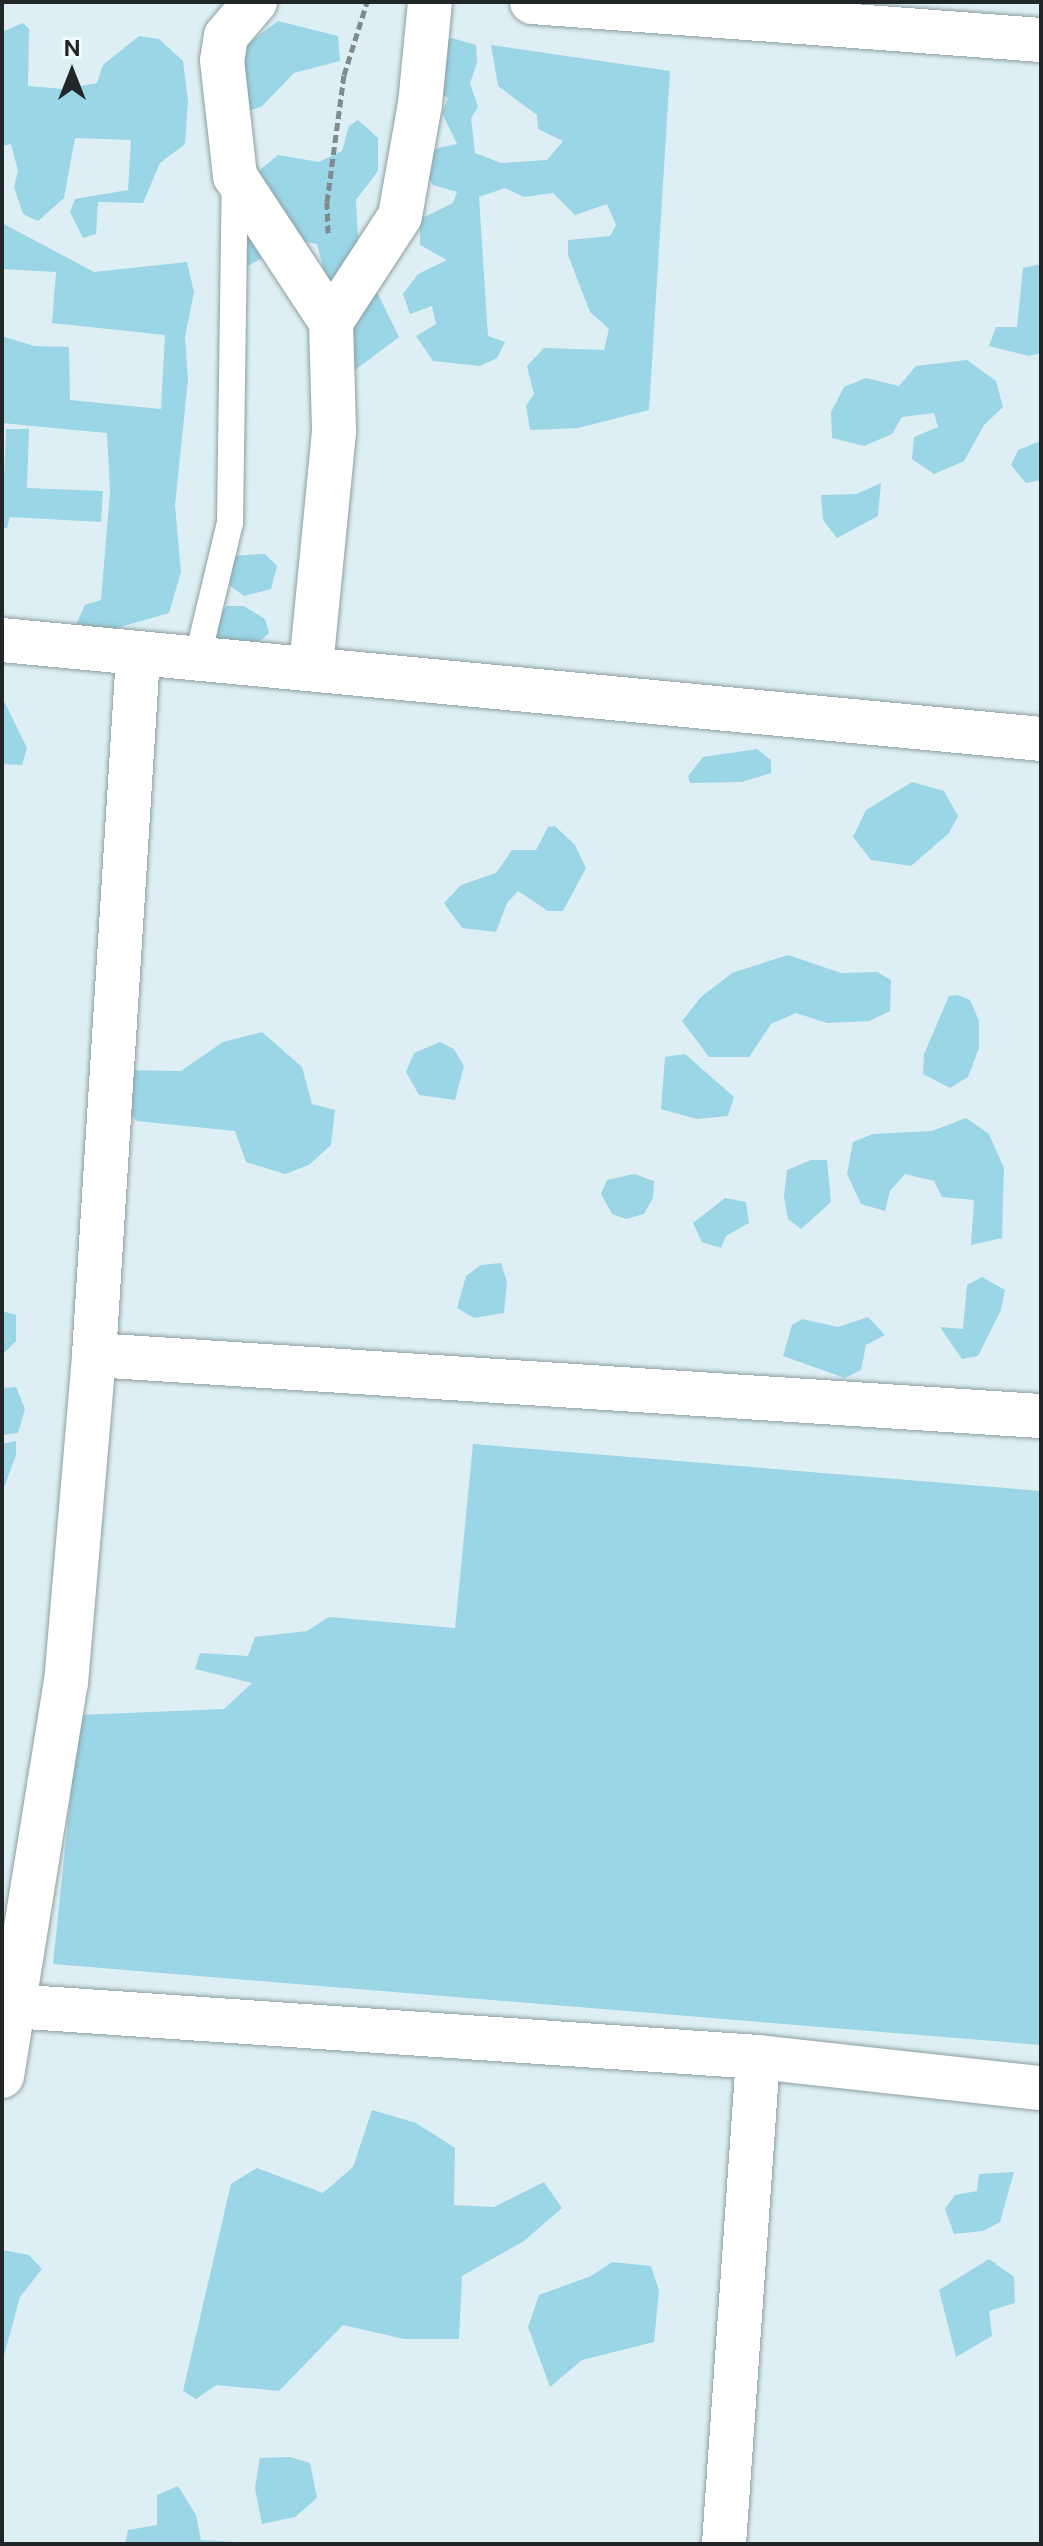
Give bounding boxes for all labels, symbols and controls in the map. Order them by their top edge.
north arrow [32,32,112,112]
text: N [63,35,81,61]

